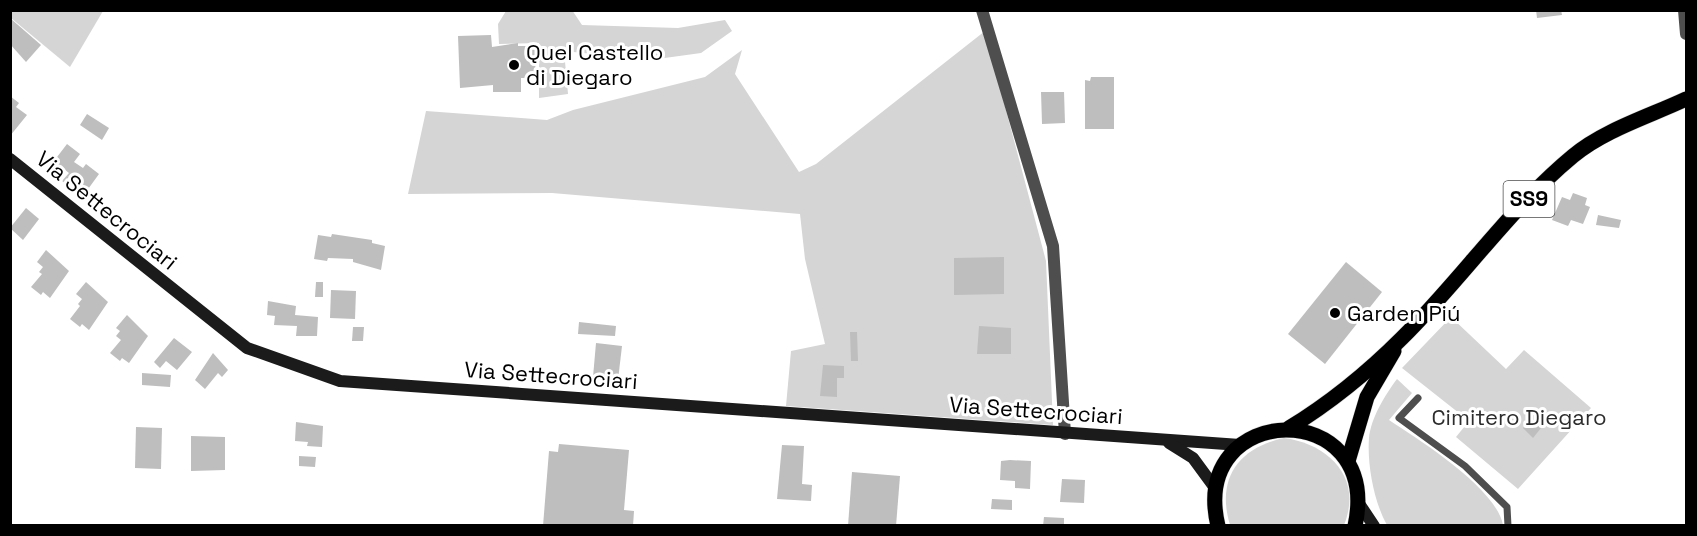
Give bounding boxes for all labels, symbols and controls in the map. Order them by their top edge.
place label: Quel Castello di Diegaro [526,38,663,91]
marker: Quel Castello di Diegaro [507,58,521,72]
street label: Via Settecrociari [31,145,183,275]
road number: SS9 [1504,181,1555,217]
place label: Garden Piú [1347,299,1460,327]
marker: Garden Piú [1328,306,1342,320]
street label: Via Settecrociari [463,355,639,395]
street label: Via Settecrociari [948,390,1124,430]
park label: Cimitero Diegaro [1432,403,1607,431]

